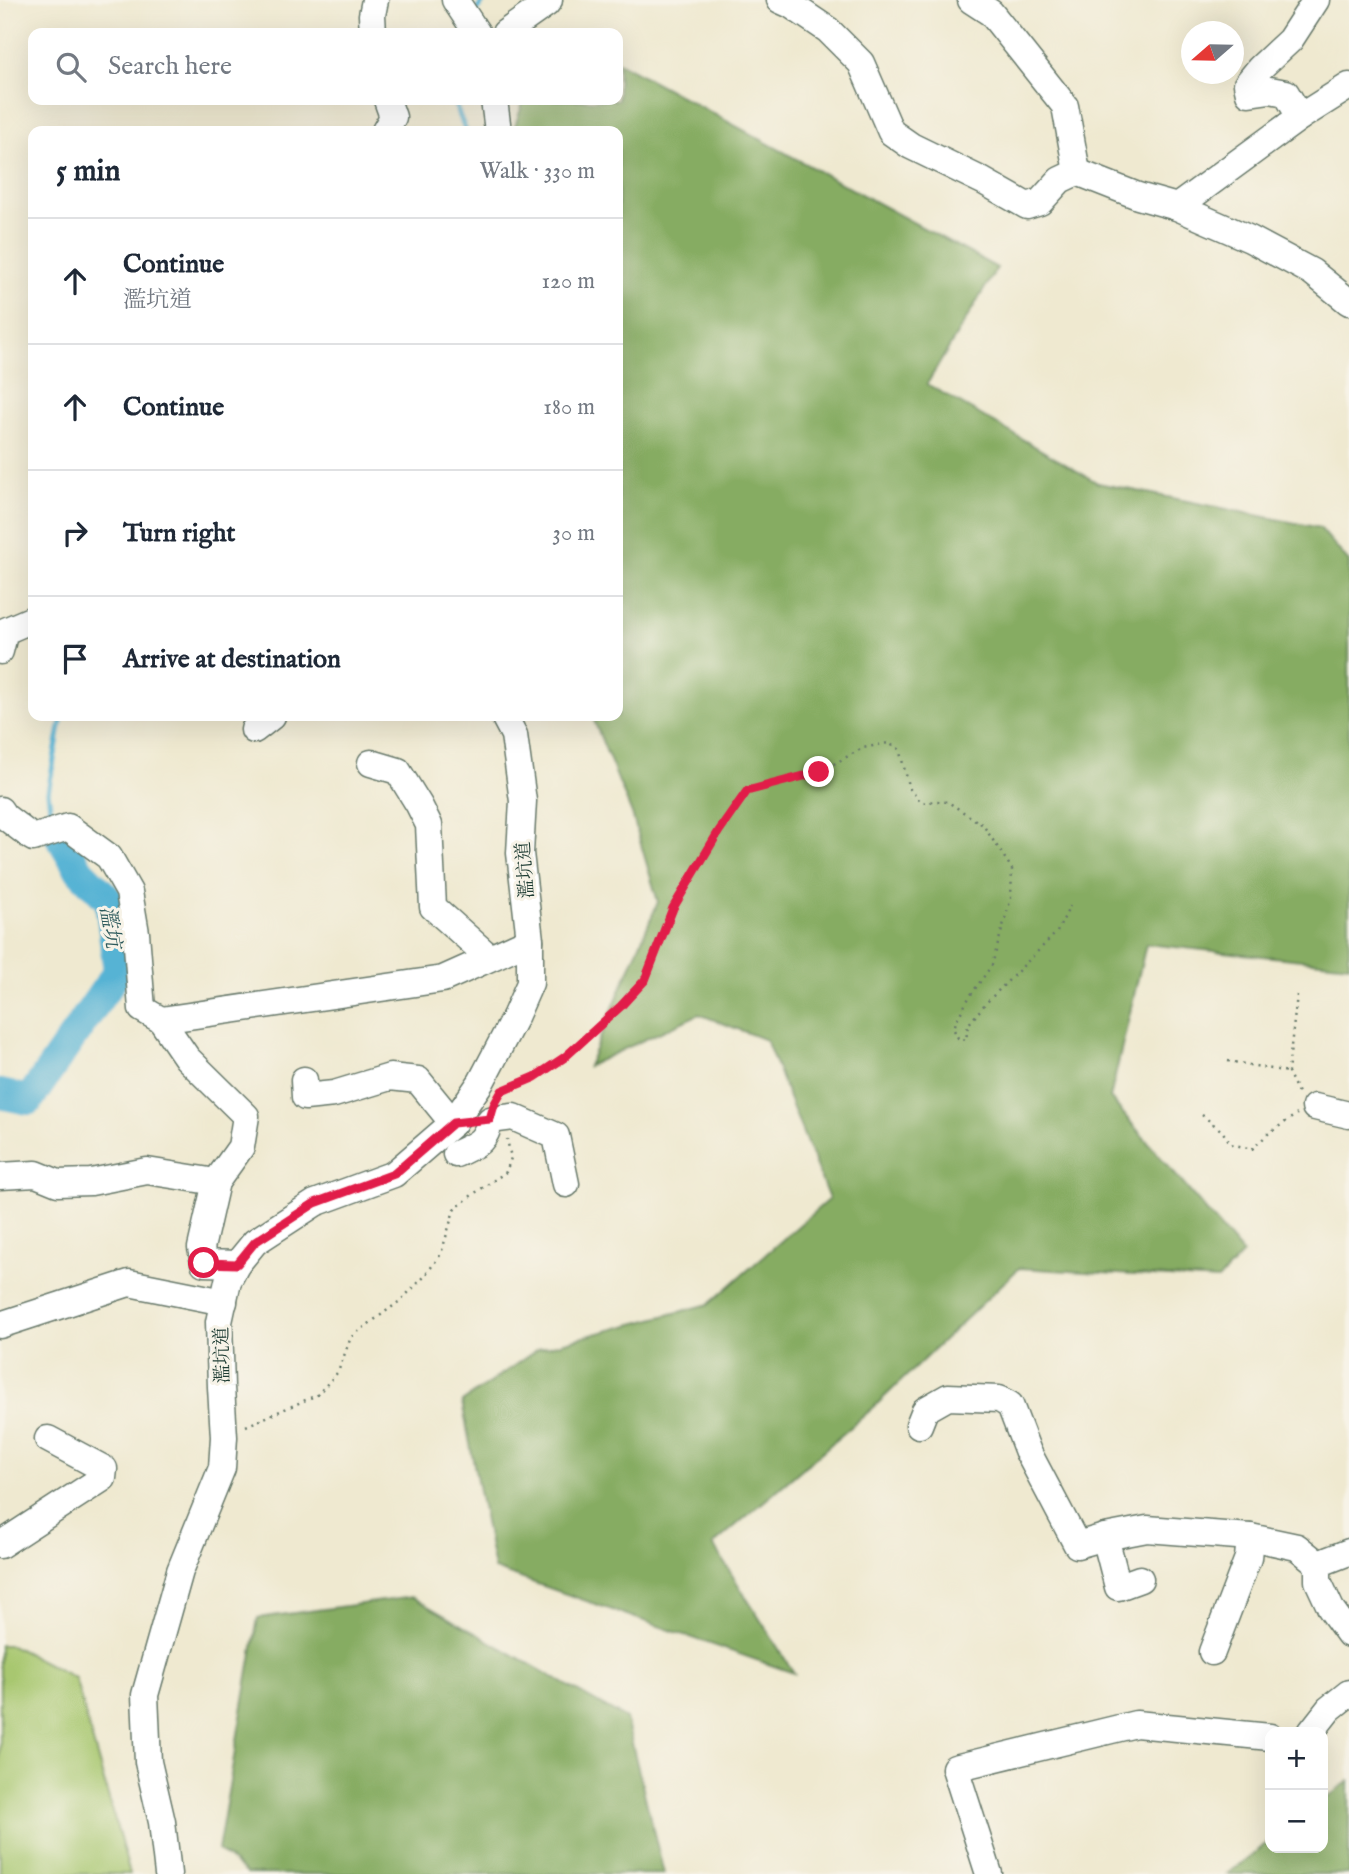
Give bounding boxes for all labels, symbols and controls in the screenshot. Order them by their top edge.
north arrow [1181,21,1244,84]
search box [28,28,623,105]
icon: search [52,48,90,86]
text: Search here [108,50,232,83]
text: 5 min [56,153,121,191]
text: Walk · 330 m [480,157,595,186]
text: Continue [123,248,224,281]
icon: ahead [56,262,94,300]
text: 120 m [542,267,595,296]
text: 濫坑道 [123,286,192,315]
icon: ahead [56,388,94,426]
text: Continue [123,391,224,424]
text: 180 m [543,393,595,422]
icon: right [56,514,94,552]
text: Turn right [123,517,236,550]
text: 30 m [552,519,595,548]
icon: arrive [56,640,94,678]
text: Arrive at destination [123,643,341,676]
route end [803,756,834,787]
street label: 濫坑道 [512,841,540,899]
water label: 濫坑 [93,904,127,953]
route start [188,1247,219,1278]
street label: 濫坑道 [211,1326,235,1384]
map controls [1265,1727,1328,1853]
button: + [1265,1727,1328,1790]
button: − [1265,1790,1328,1853]

